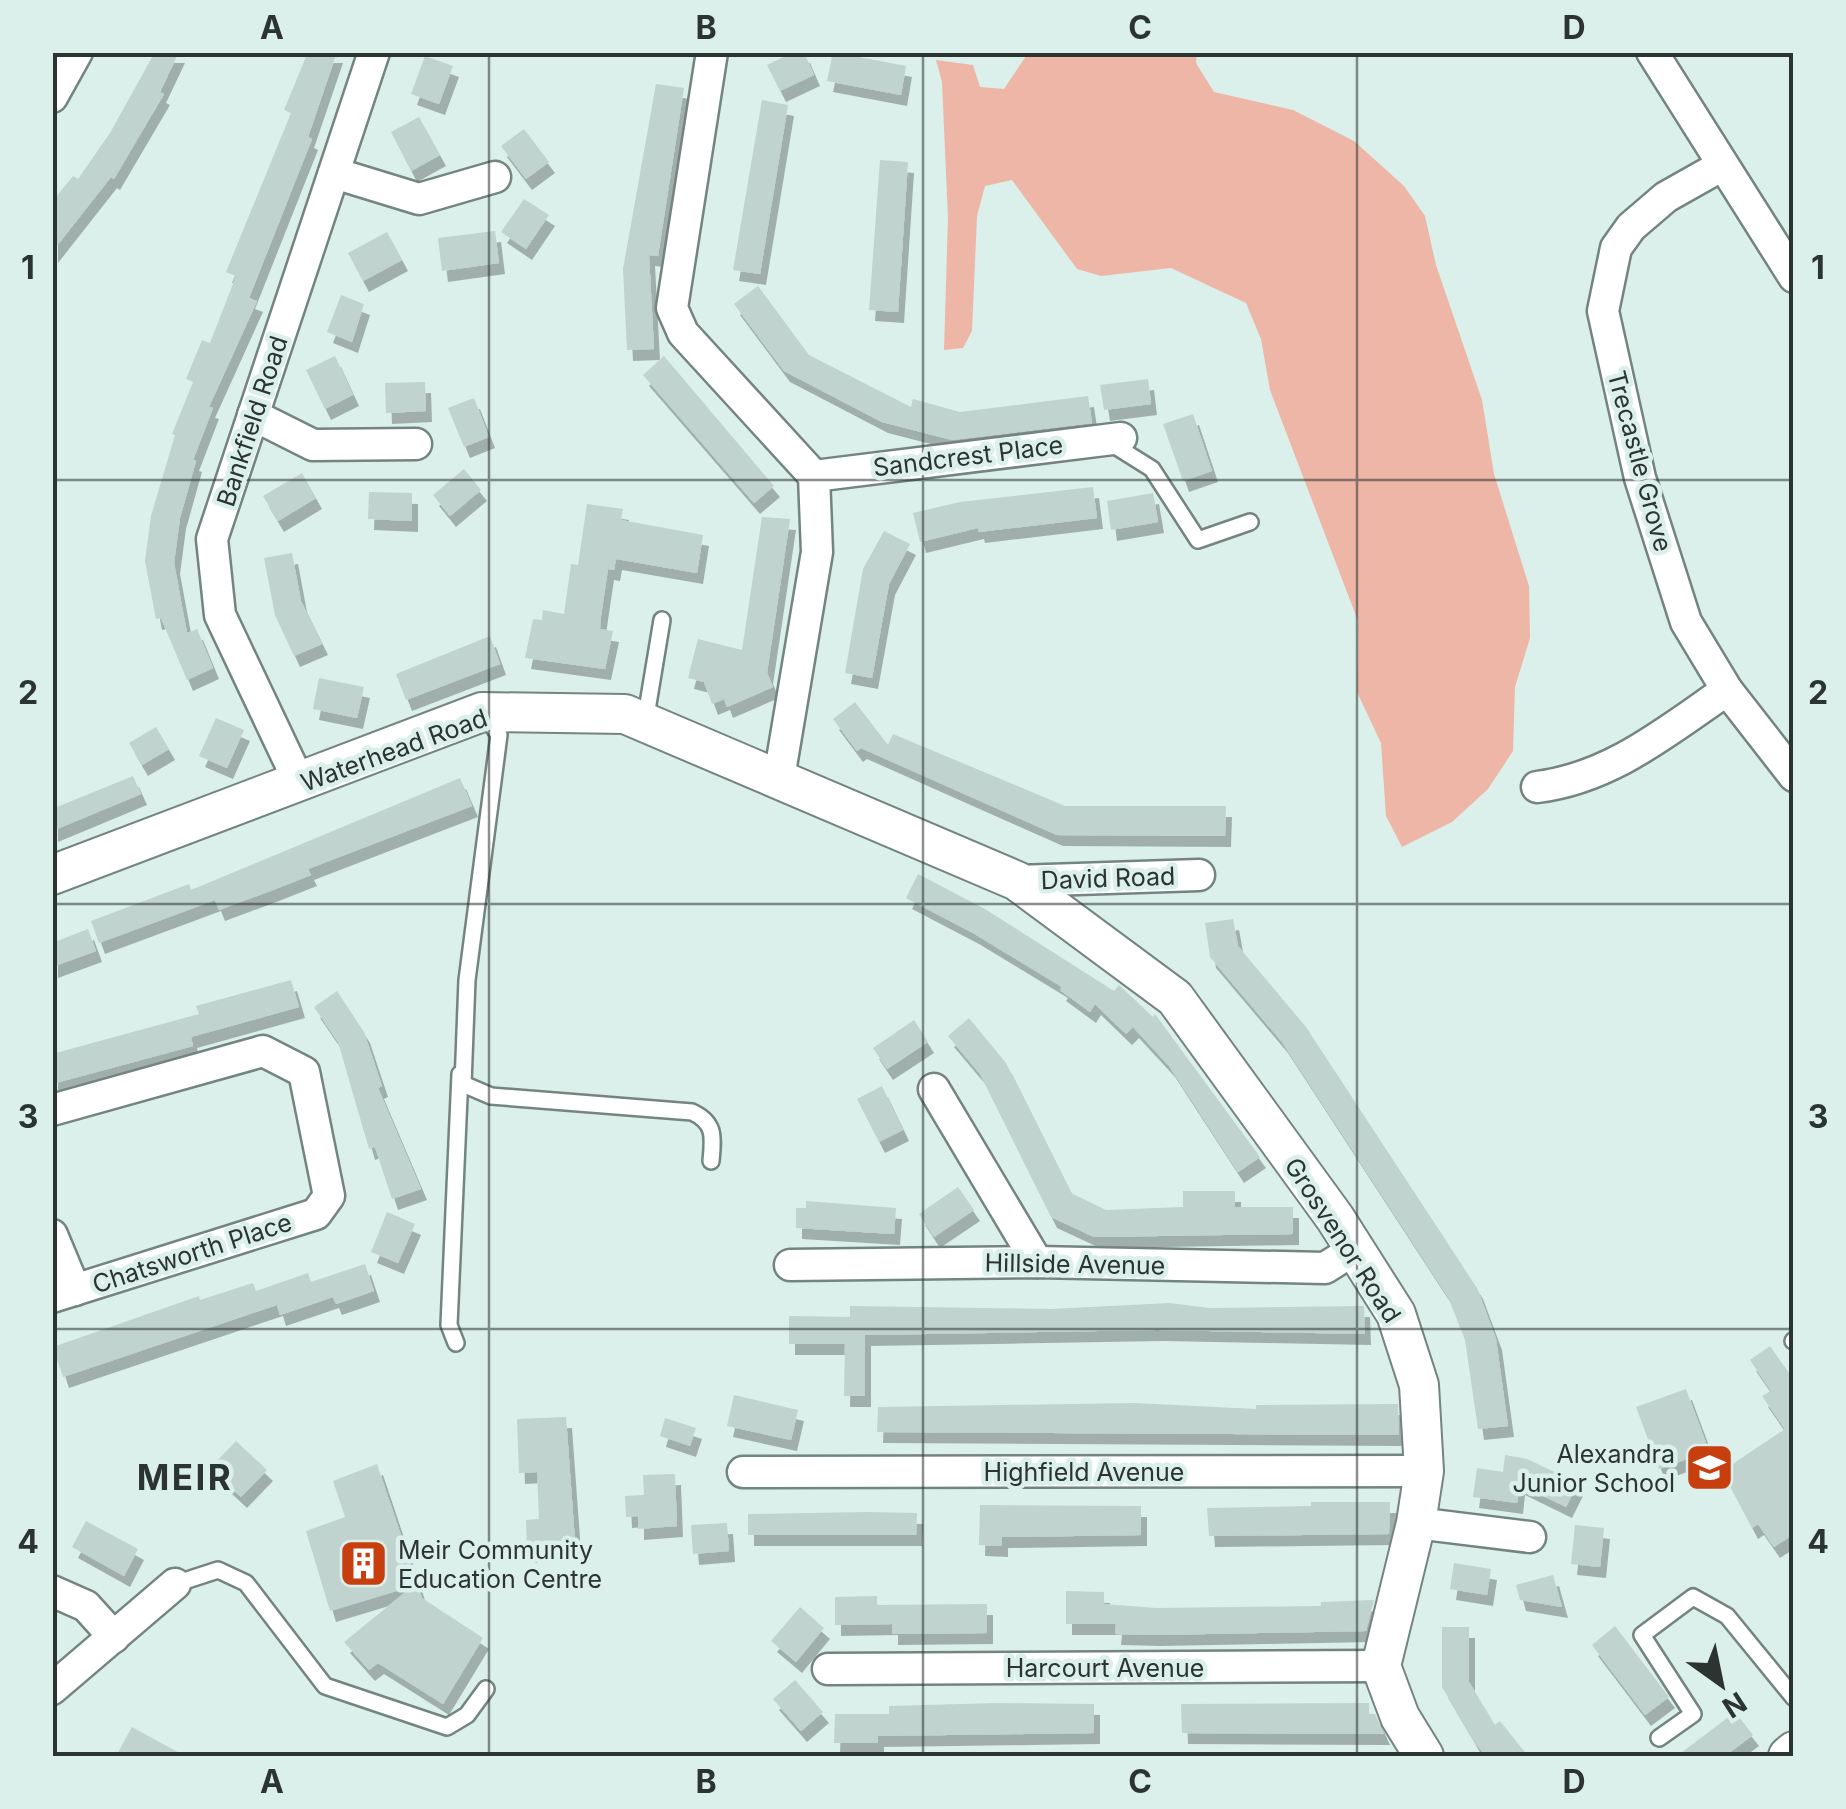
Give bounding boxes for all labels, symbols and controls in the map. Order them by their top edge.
text: A [260,8,284,47]
text: B [695,8,717,47]
text: C [1128,8,1152,47]
text: D [1562,8,1586,47]
text: 1 [21,248,35,287]
text: 1 [1811,248,1825,287]
street label: Bankfield Road [210,332,294,510]
street label: Trecastle Grove [1601,367,1679,555]
street label: Sandcrest Place [871,429,1065,483]
text: 2 [18,673,38,712]
text: 2 [1808,673,1828,712]
street label: Waterhead Road [297,702,491,798]
street label: David Road [1040,861,1176,895]
text: 3 [18,1097,38,1136]
text: 3 [1808,1097,1828,1136]
street label: Grosvenor Road [1279,1152,1407,1328]
street label: Chatsworth Place [88,1207,296,1299]
street label: Hillside Avenue [984,1247,1166,1281]
place label: Alexandra Junior School [1513,1439,1675,1498]
school or university icon: Alexandra Junior School [1684,1442,1736,1494]
district label: MEIR [137,1456,233,1498]
street label: Highfield Avenue [984,1457,1184,1487]
text: 4 [17,1522,39,1561]
text: 4 [1807,1522,1829,1561]
place label: Meir Community Education Centre [398,1535,602,1594]
building icon: Meir Community Education Centre [337,1538,389,1590]
north arrow [1671,1634,1771,1734]
street label: Harcourt Avenue [1006,1653,1204,1683]
text: N [1716,1685,1753,1725]
text: A [260,1762,284,1801]
text: B [695,1762,717,1801]
text: C [1128,1762,1152,1801]
text: D [1562,1762,1586,1801]

